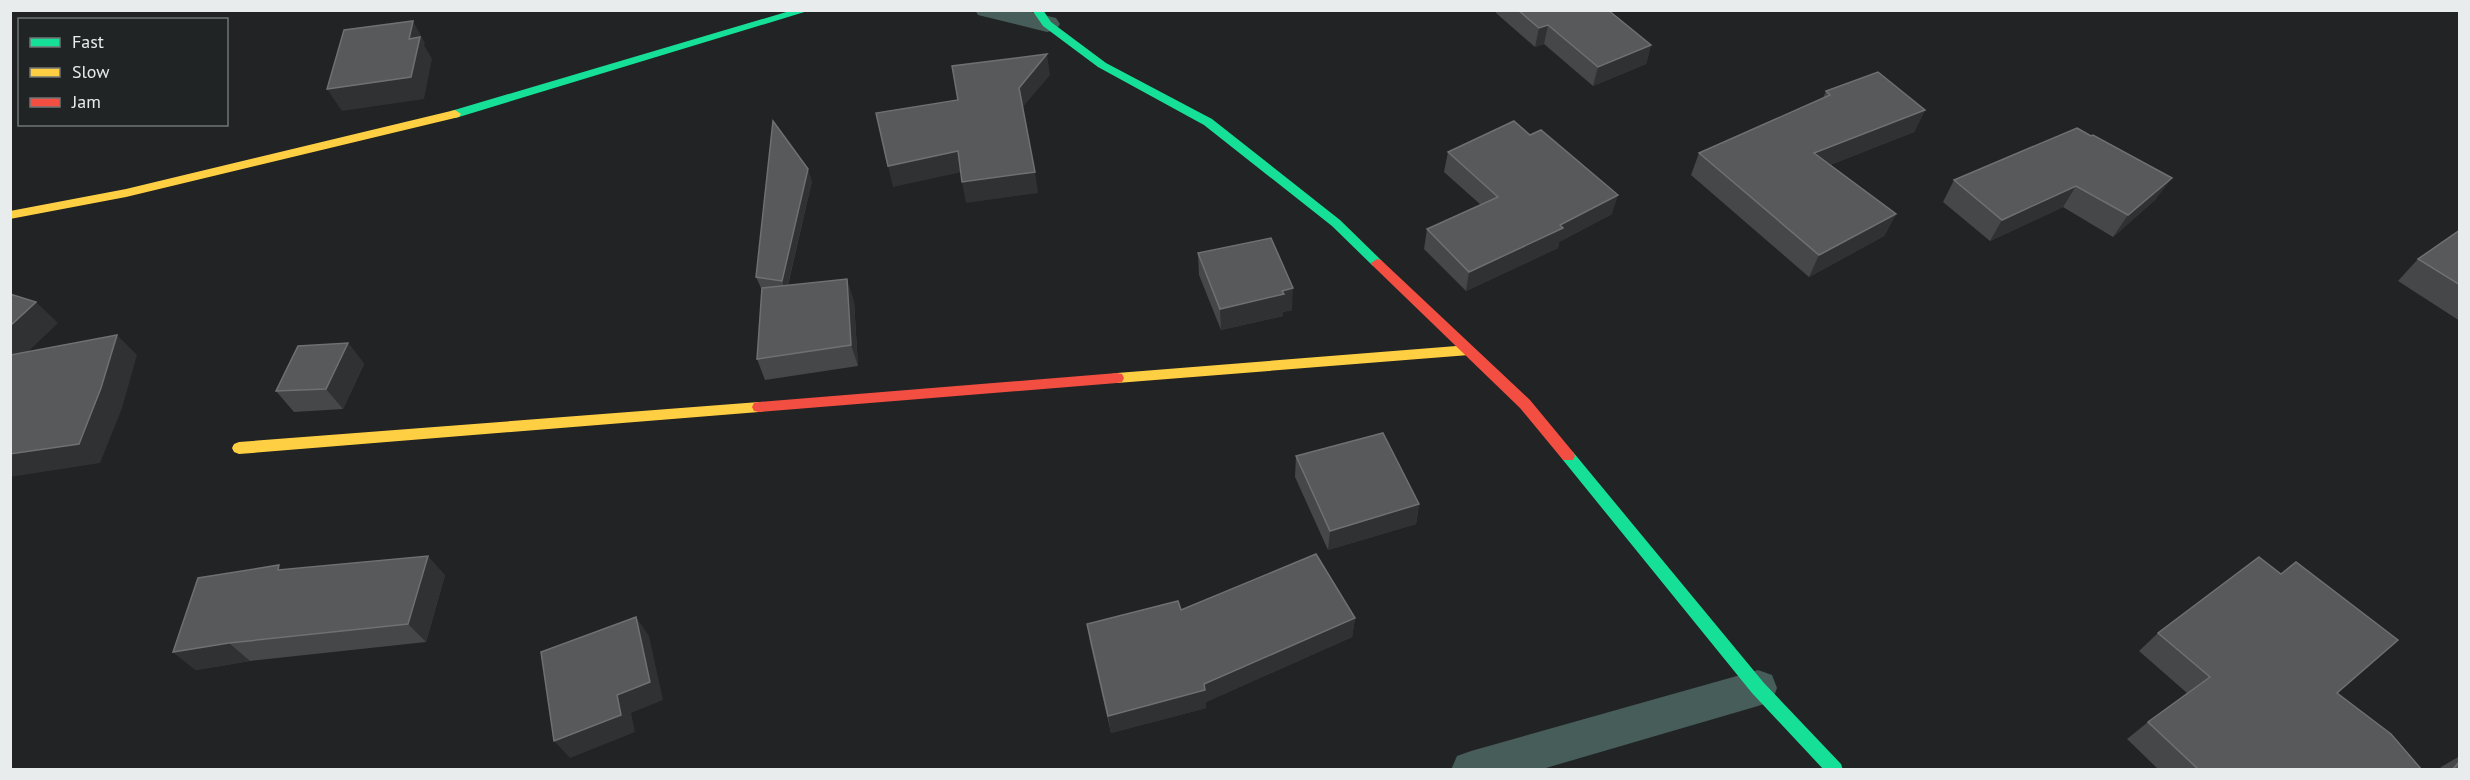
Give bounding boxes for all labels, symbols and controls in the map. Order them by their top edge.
legend [18,18,228,126]
text: Fast [72,30,104,53]
text: Slow [72,60,110,83]
text: Jam [71,90,101,113]

